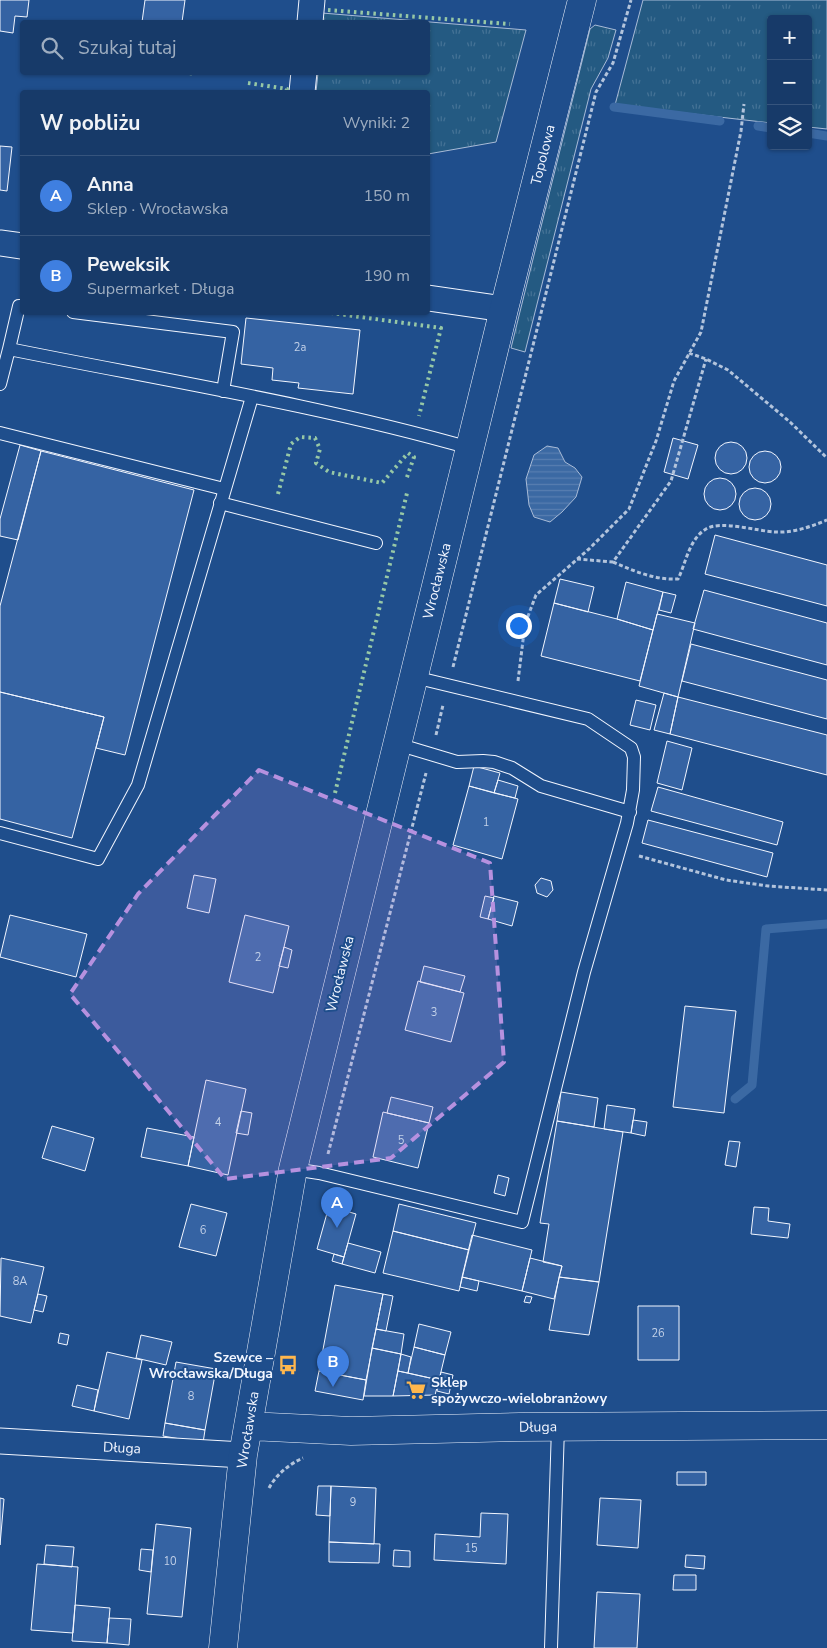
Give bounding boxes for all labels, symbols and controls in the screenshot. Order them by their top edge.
map controls [767,15,812,150]
button: + [767,15,812,60]
search box [20,20,430,75]
icon: search [38,34,66,62]
text: Szukaj tutaj [78,35,177,61]
button: − [767,60,812,105]
button: layers [767,105,812,150]
text: W pobliżu [40,109,141,137]
text: Wyniki: 2 [343,112,410,134]
street label: Topolowa [526,123,560,187]
text: Anna [87,172,134,198]
text: A [50,185,62,207]
text: 150 m [363,185,410,207]
text: Sklep · Wrocławska [87,198,228,220]
text: Peweksik [87,252,170,278]
text: B [50,265,62,287]
text: 190 m [363,265,410,287]
text: Supermarket · Długa [87,278,235,300]
house number: 2a [294,340,306,355]
street label: Wrocławska [418,541,456,621]
your location [506,613,532,639]
house number: 1 [483,815,489,830]
street label: Wrocławska [321,934,359,1014]
house number: 2 [255,950,261,965]
house number: 3 [431,1005,437,1020]
house number: 4 [215,1115,222,1130]
house number: 5 [398,1133,405,1148]
pin: A [321,1187,353,1228]
house number: 6 [200,1223,207,1238]
house number: 8A [13,1274,27,1289]
house number: 26 [651,1326,665,1341]
pin: B [317,1346,349,1387]
place label: Szewce – Wrocławska/Długa [149,1348,273,1383]
bus stop icon: Szewce – Wrocławska/Długa [277,1354,299,1376]
place label: Sklep spożywczo-wielobranżowy [431,1373,608,1408]
supermarket icon: Sklep spożywczo-wielobranżowy [405,1379,427,1401]
house number: 8 [188,1389,195,1404]
street label: Wrocławska [233,1390,263,1470]
street label: Długa [519,1417,557,1437]
street label: Długa [103,1438,141,1458]
house number: 9 [350,1495,356,1510]
house number: 15 [464,1541,478,1556]
house number: 10 [163,1554,177,1569]

